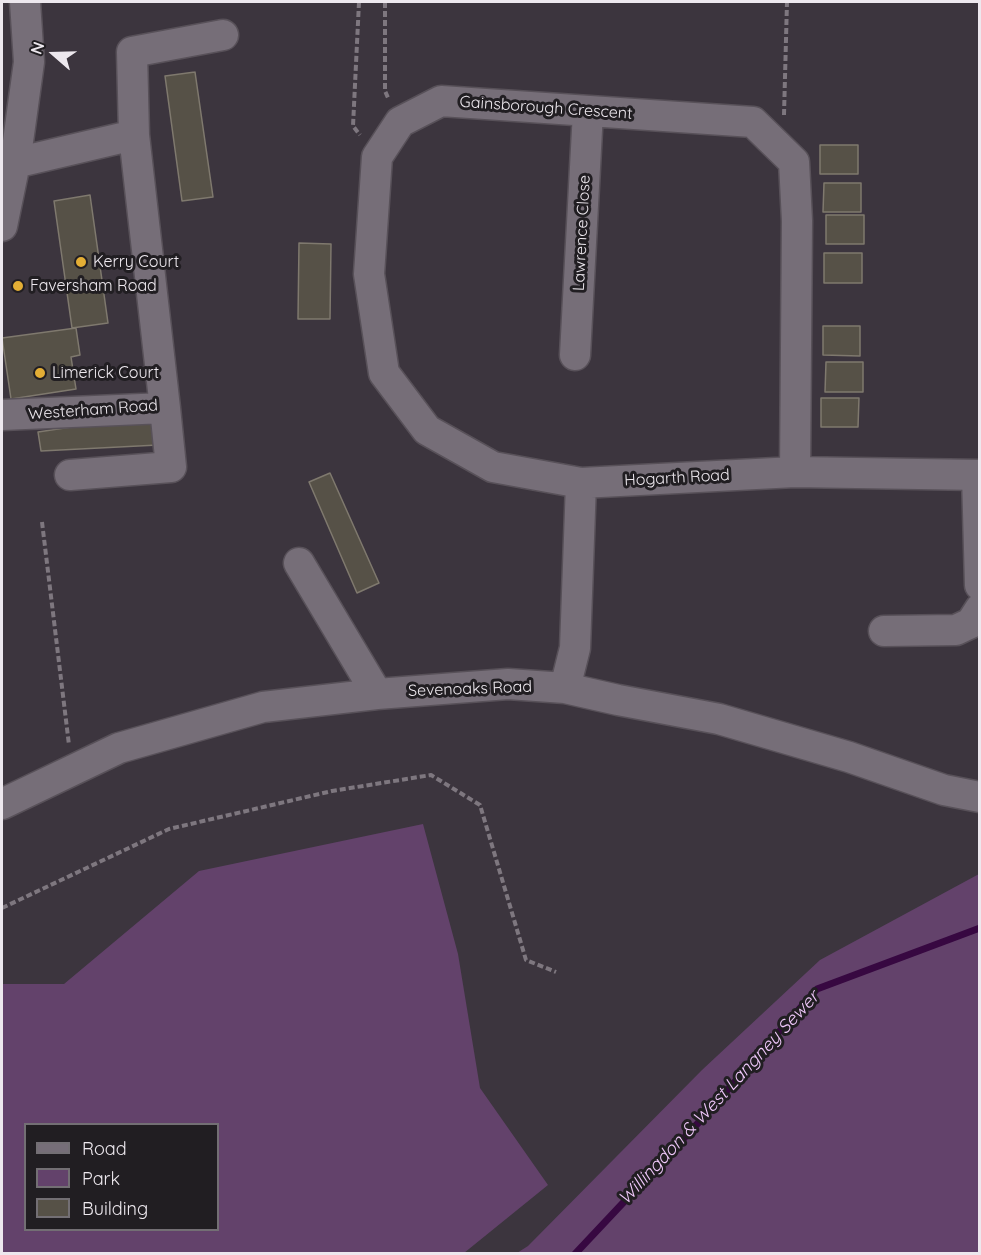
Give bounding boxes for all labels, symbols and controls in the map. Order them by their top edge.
north arrow [24,24,84,84]
text: N [26,39,48,57]
street label: Gainsborough Crescent [459,92,633,124]
street label: Lawrence Close [569,175,595,291]
place label: Kerry Court [93,252,179,272]
marker: Kerry Court [74,255,88,269]
place label: Faversham Road [30,276,157,296]
marker: Faversham Road [11,279,25,293]
place label: Limerick Court [52,363,159,383]
marker: Limerick Court [33,366,47,380]
street label: Westerham Road [28,396,158,424]
street label: Hogarth Road [624,466,730,490]
street label: Sevenoaks Road [408,677,532,701]
water label: Willingdon & West Langney Sewer [614,987,824,1209]
legend [24,1123,219,1231]
text: Road [82,1137,127,1160]
text: Park [82,1167,120,1190]
text: Building [82,1197,148,1220]

